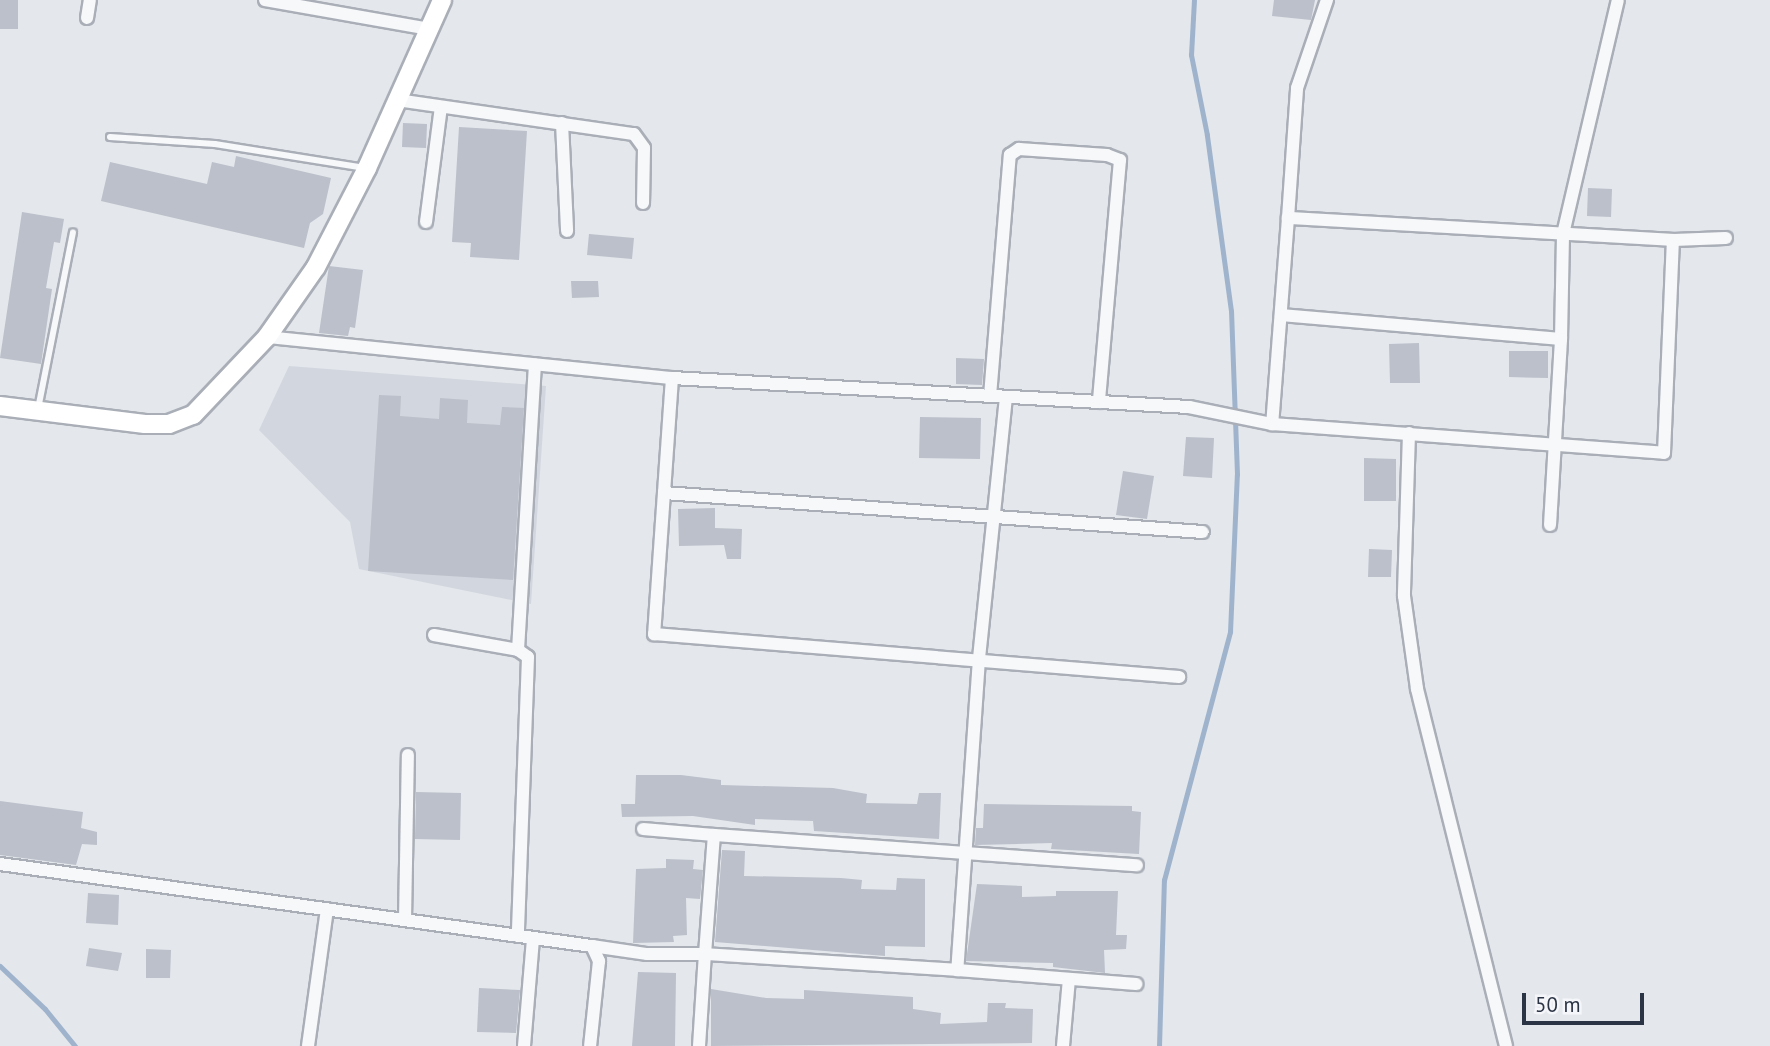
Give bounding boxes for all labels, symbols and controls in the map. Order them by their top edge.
scale bar [1525,979,1648,1023]
text: 50 m [1535,991,1581,1018]

